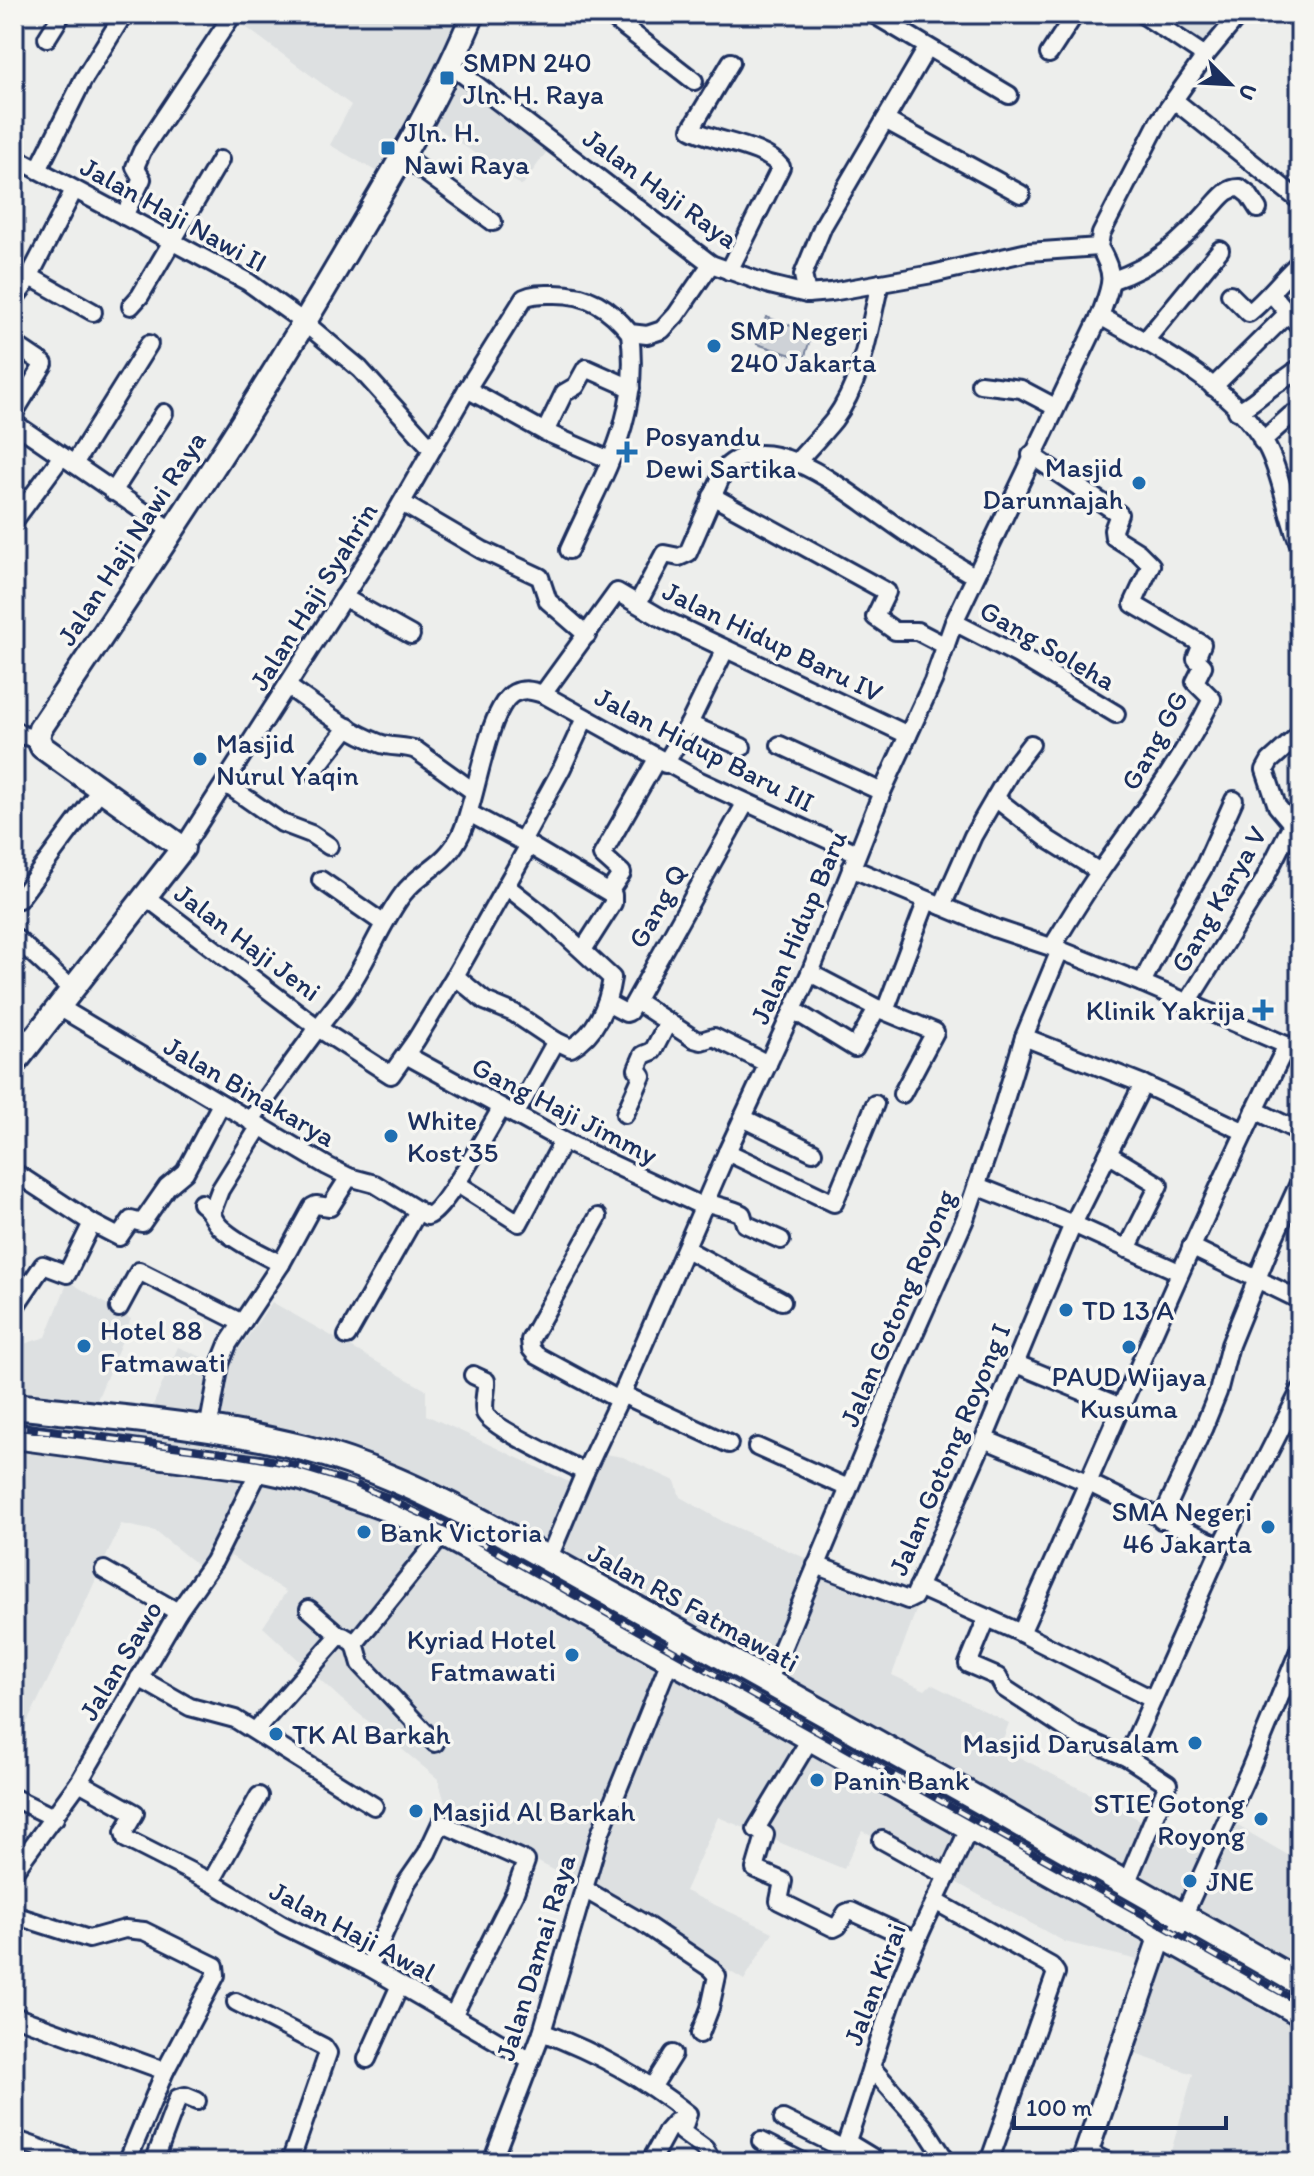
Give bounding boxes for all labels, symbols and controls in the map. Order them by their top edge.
north arrow [1190,44,1270,124]
place label: SMPN 240 Jln. H. Raya [463,45,604,111]
marker: SMPN 240 Jln. H. Raya [438,69,456,87]
text: U [1233,80,1263,104]
place label: Jln. H. Nawi Raya [404,115,530,181]
street label: Jalan Haji Raya [577,120,746,256]
marker: Jln. H. Nawi Raya [379,139,397,157]
street label: Jalan Haji Nawi II [75,149,273,279]
place label: SMP Negeri 240 Jakarta [730,313,877,379]
marker: SMP Negeri 240 Jakarta [705,337,723,355]
place label: Posyandu Dewi Sartika [645,419,796,485]
street label: Jalan Haji Nawi Raya [49,424,213,651]
marker: Posyandu Dewi Sartika [616,441,638,463]
place label: Masjid Darunnajah [982,450,1123,516]
marker: Masjid Darunnajah [1130,474,1148,492]
street label: Jalan Haji Syahrin [241,495,385,697]
street label: Jalan Hidup Baru IV [658,573,889,709]
street label: Gang Soleha [974,592,1122,698]
street label: Jalan Hidup Baru III [590,679,820,819]
street label: Gang GG [1113,684,1195,796]
place label: Masjid Nurul Yaqin [216,726,359,792]
marker: Masjid Nurul Yaqin [191,750,209,768]
street label: Gang Karya V [1162,819,1274,978]
street label: Jalan Hidup Baru [742,825,854,1029]
street label: Gang Q [620,858,694,954]
street label: Jalan Haji Jeni [168,876,328,1008]
place label: Klinik Yakrija [1086,993,1245,1027]
marker: Klinik Yakrija [1252,999,1274,1021]
street label: Jalan Binakarya [158,1028,342,1154]
street label: Gang Haji Jimmy [466,1049,664,1171]
place label: White Kost 35 [407,1103,498,1169]
marker: White Kost 35 [382,1127,400,1145]
street label: Jalan Gotong Royong [832,1184,963,1432]
place label: TD 13 A [1082,1293,1174,1327]
marker: TD 13 A [1057,1301,1075,1319]
place label: Hotel 88 Fatmawati [100,1313,226,1379]
street label: Jalan Gotong Royong I [880,1318,1018,1580]
marker: Hotel 88 Fatmawati [75,1337,93,1355]
marker: PAUD Wijaya Kusuma [1120,1338,1138,1356]
place label: PAUD Wijaya Kusuma [1051,1359,1207,1425]
place label: SMA Negeri 46 Jakarta [1112,1494,1252,1560]
place label: Bank Victoria [380,1515,542,1549]
marker: SMA Negeri 46 Jakarta [1259,1518,1277,1536]
marker: Bank Victoria [355,1523,373,1541]
street label: Jalan RS Fatmawati [583,1535,805,1679]
street label: Jalan Sawo [71,1594,169,1726]
place label: Kyriad Hotel Fatmawati [407,1622,556,1688]
marker: Kyriad Hotel Fatmawati [563,1646,581,1664]
place label: TK Al Barkah [292,1717,450,1751]
marker: TK Al Barkah [267,1725,285,1743]
place label: Masjid Darusalam [962,1726,1179,1760]
marker: Masjid Darusalam [1186,1734,1204,1752]
place label: Panin Bank [833,1763,970,1797]
marker: Panin Bank [808,1771,826,1789]
place label: STIE Gotong Royong [1094,1786,1246,1852]
place label: Masjid Al Barkah [432,1794,635,1828]
marker: Masjid Al Barkah [407,1802,425,1820]
marker: STIE Gotong Royong [1252,1810,1270,1828]
street label: Jalan Damai Raya [487,1849,583,2064]
place label: JNE [1206,1864,1254,1898]
marker: JNE [1181,1872,1199,1890]
street label: Jalan Haji Awal [264,1873,442,1989]
street label: Jalan Kirai [835,1918,913,2050]
scale bar [1014,2080,1226,2130]
text: 100 m [1026,2093,1092,2122]

